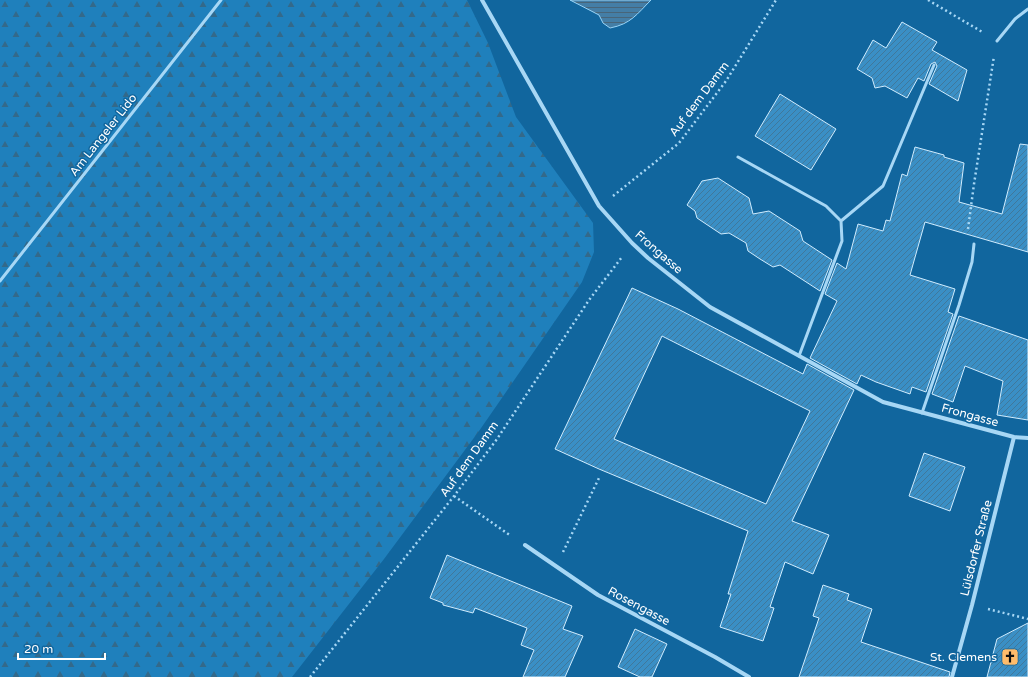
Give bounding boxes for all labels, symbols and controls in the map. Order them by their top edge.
street label: Auf dem Damm [666,59,732,139]
street label: Am Langeler Lido [67,91,139,179]
street label: Frongasse [632,227,686,277]
street label: Frongasse [940,401,1000,429]
street label: Auf dem Damm [437,418,501,500]
street label: Lülsdorfer Straße [957,498,995,597]
street label: Rosengasse [606,584,673,628]
scale bar [18,635,105,661]
text: 20 m [24,642,53,656]
church icon: St. Clemens [1000,647,1020,667]
place label: St. Clemens [930,650,997,664]

